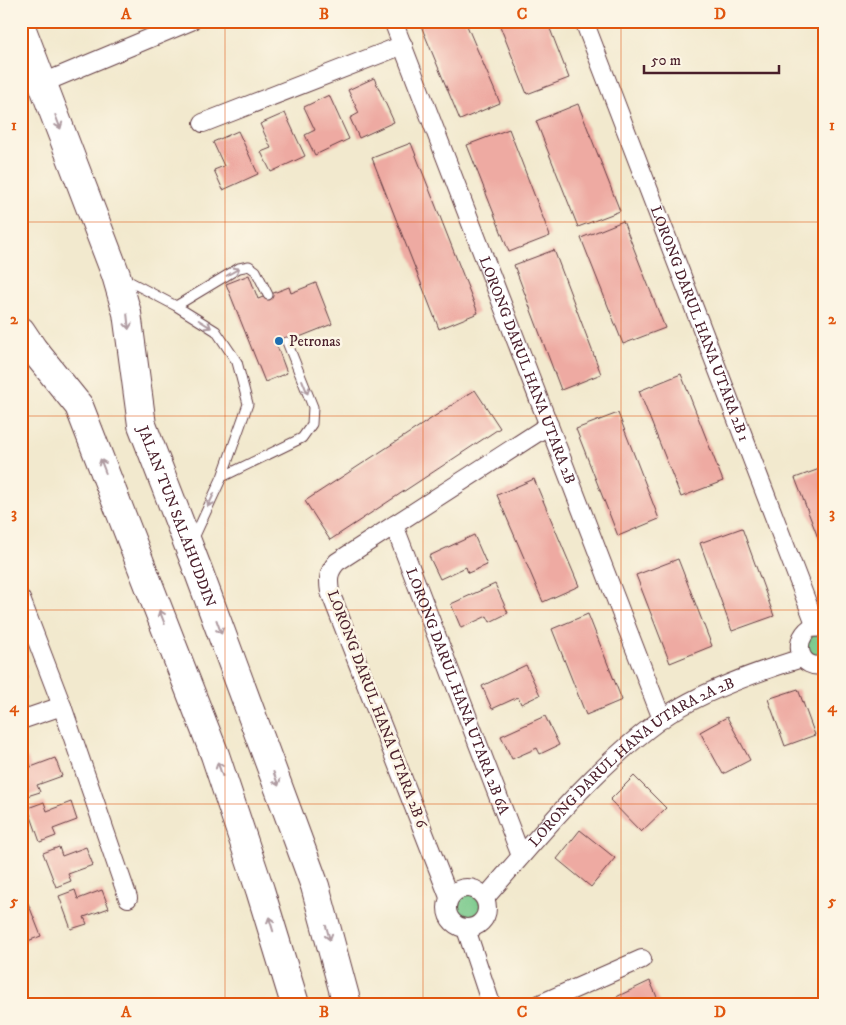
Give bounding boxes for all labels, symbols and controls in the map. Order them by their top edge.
text: A [120,4,132,24]
text: B [319,4,329,24]
text: C [517,4,527,24]
text: D [714,4,726,24]
scale bar [644,42,778,74]
text: 50 m [651,51,681,70]
one-way arrow [53,114,63,129]
text: 1 [11,115,17,135]
text: 1 [829,115,835,135]
street label: LORONG DARUL HANA UTARA 2B 1 [646,203,754,444]
street label: LORONG DARUL HANA UTARA 2B [475,254,580,486]
one-way arrow [225,267,240,277]
text: 2 [10,309,19,329]
text: 2 [828,309,837,329]
one-way arrow [123,314,133,330]
one-way arrow [197,319,211,329]
place label: Petronas [289,332,341,351]
marker: Petronas [273,335,285,347]
one-way arrow [301,379,310,394]
street label: JALAN TUN SALAHUDDIN [133,421,220,610]
one-way arrow [98,459,107,474]
one-way arrow [206,492,215,507]
text: 3 [11,503,17,523]
text: 3 [829,503,835,523]
street label: LORONG DARUL HANA UTARA 2B 6A [402,565,514,818]
street label: LORONG DARUL HANA UTARA 2B 6 [323,587,432,832]
one-way arrow [157,610,166,626]
one-way arrow [215,618,224,634]
street label: LORONG DARUL HANA UTARA 2A 2B [524,673,737,851]
text: 4 [8,697,19,717]
text: 4 [826,697,837,717]
one-way arrow [214,762,224,778]
one-way arrow [272,771,281,786]
text: 5 [9,891,18,911]
text: 5 [827,891,836,911]
one-way arrow [265,916,275,932]
one-way arrow [324,924,333,940]
text: A [120,1002,132,1022]
text: B [319,1002,329,1022]
text: C [517,1002,527,1022]
text: D [714,1002,726,1022]

